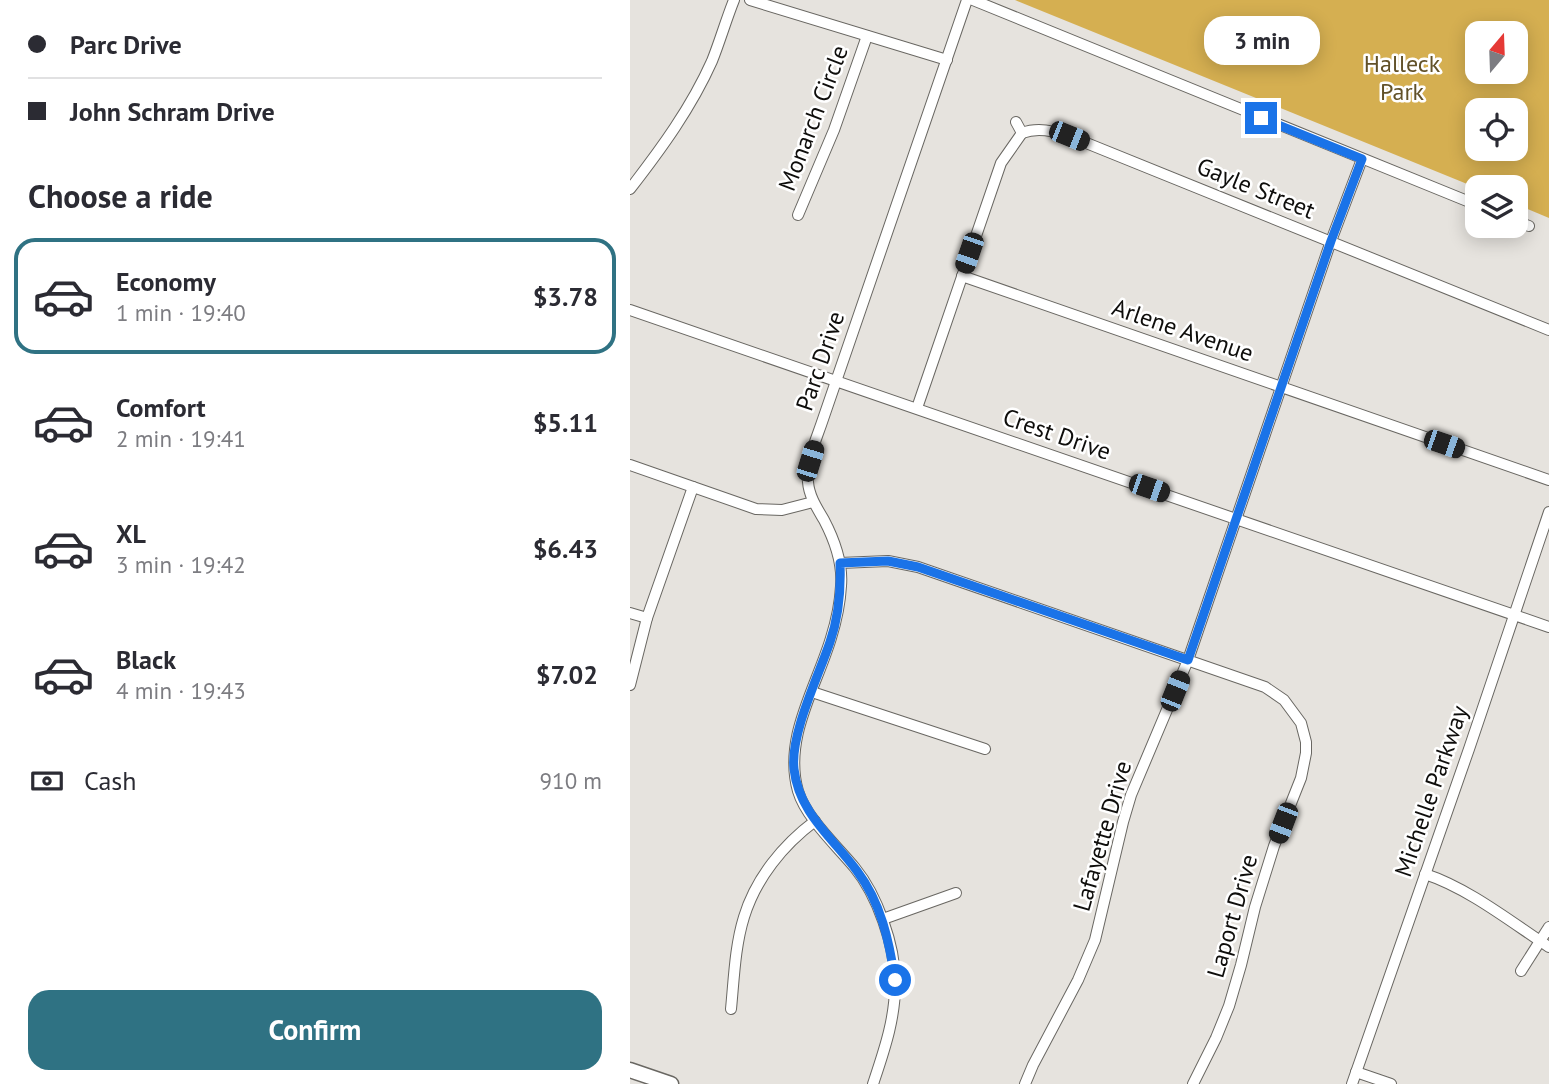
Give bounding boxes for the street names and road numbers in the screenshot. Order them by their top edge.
street label: Monarch Circle [771,41,855,195]
street label: Gayle Street [1192,150,1320,226]
street label: Arlene Avenue [1108,291,1258,369]
street label: Parc Drive [789,307,851,415]
street label: Crest Drive [999,401,1115,467]
street label: Michelle Parkway [1387,701,1475,881]
street label: Lafayette Drive [1066,757,1138,915]
street label: Laport Drive [1200,851,1264,981]

